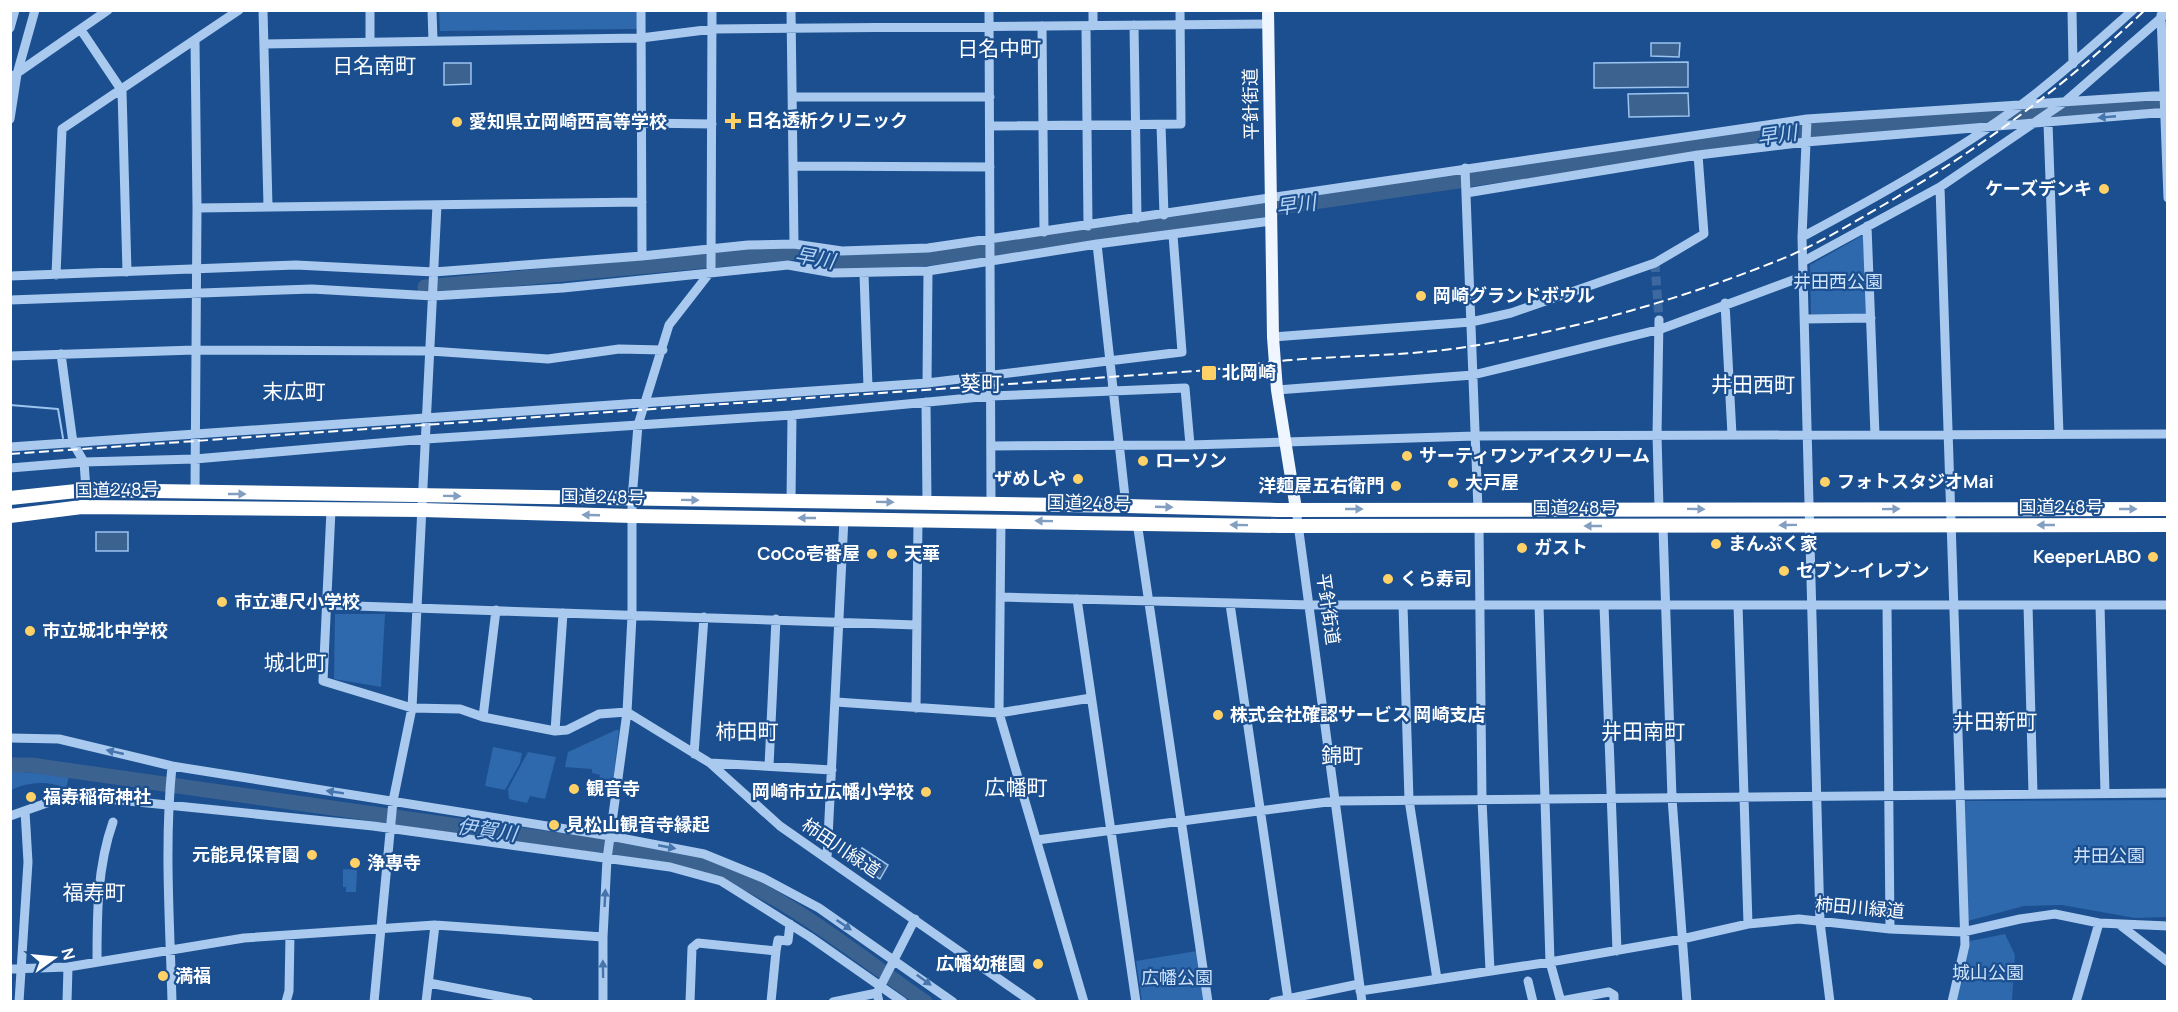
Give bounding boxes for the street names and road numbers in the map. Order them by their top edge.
street label: 平針街道 [1237,68,1263,140]
street label: 国道248号 [74,476,160,502]
street label: 国道248号 [560,483,646,509]
street label: 国道248号 [1046,489,1132,515]
street label: 国道248号 [2019,494,2103,518]
street label: 国道248号 [1533,495,1617,519]
street label: 平針街道 [1312,572,1346,646]
street label: 柿田川緑道 [798,812,886,882]
street label: 柿田川緑道 [1814,891,1906,923]

